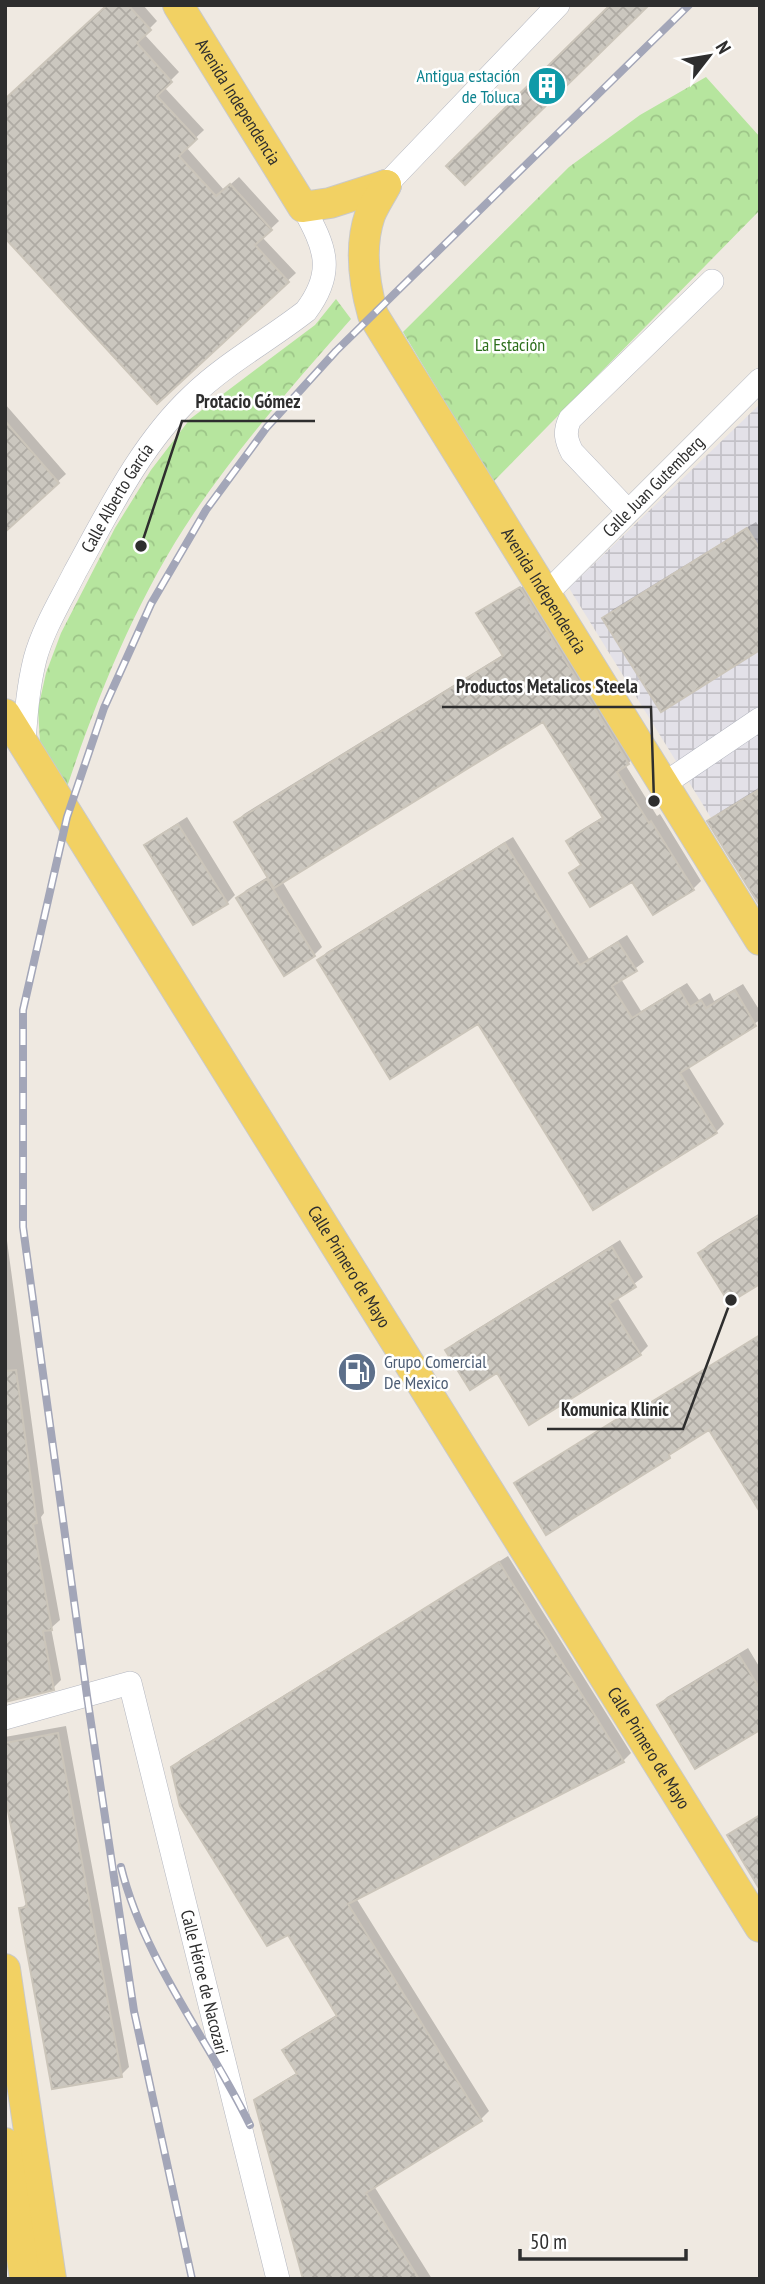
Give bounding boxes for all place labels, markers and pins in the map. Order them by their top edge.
place label: Antigua estación de Toluca [416,64,520,108]
building icon: Antigua estación de Toluca [526,65,568,107]
callout: Protacio Gómez [182,381,315,421]
callout: Productos Metalicos Steela [442,667,651,707]
place label: Grupo Comercial De Mexico [384,1350,487,1394]
fuel station icon: Grupo Comercial De Mexico [336,1351,378,1393]
callout: Komunica Klinic [547,1389,683,1429]

